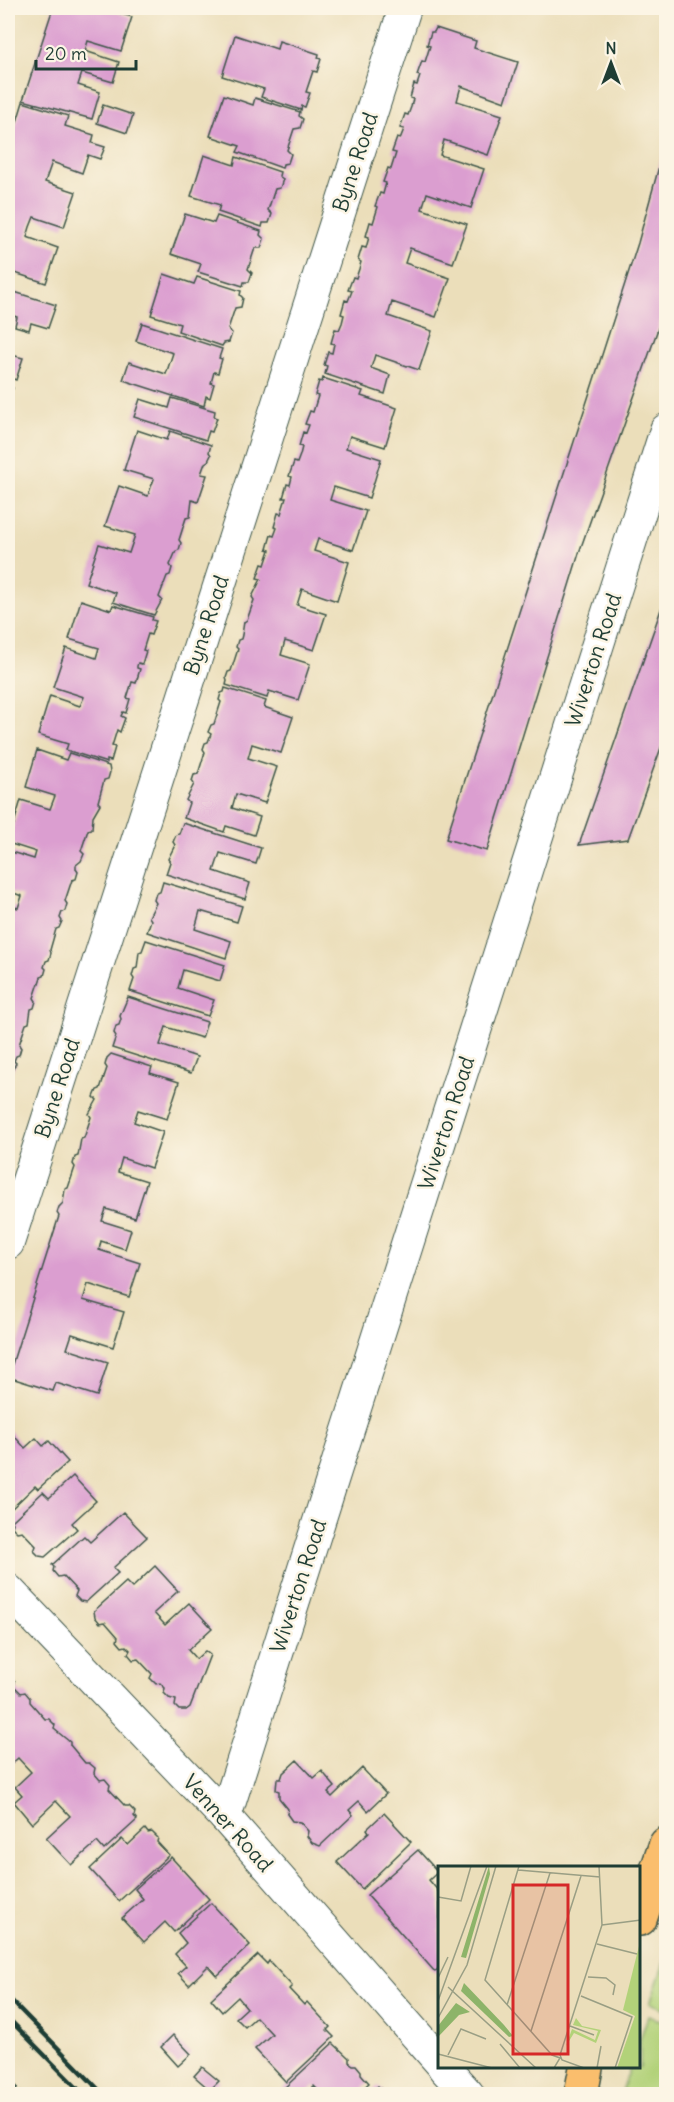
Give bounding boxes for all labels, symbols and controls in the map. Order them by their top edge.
scale bar [36,33,136,71]
north arrow [581,33,641,93]
text: N [605,38,617,58]
text: 20 m [45,42,87,65]
street label: Byne Road [326,109,384,215]
street label: Byne Road [177,572,235,678]
street label: Wiverton Road [559,590,627,730]
street label: Byne Road [28,1035,86,1141]
street label: Wiverton Road [412,1053,480,1193]
street label: Wiverton Road [264,1516,332,1656]
street label: Venner Road [177,1769,279,1877]
inset map [438,1866,641,2069]

